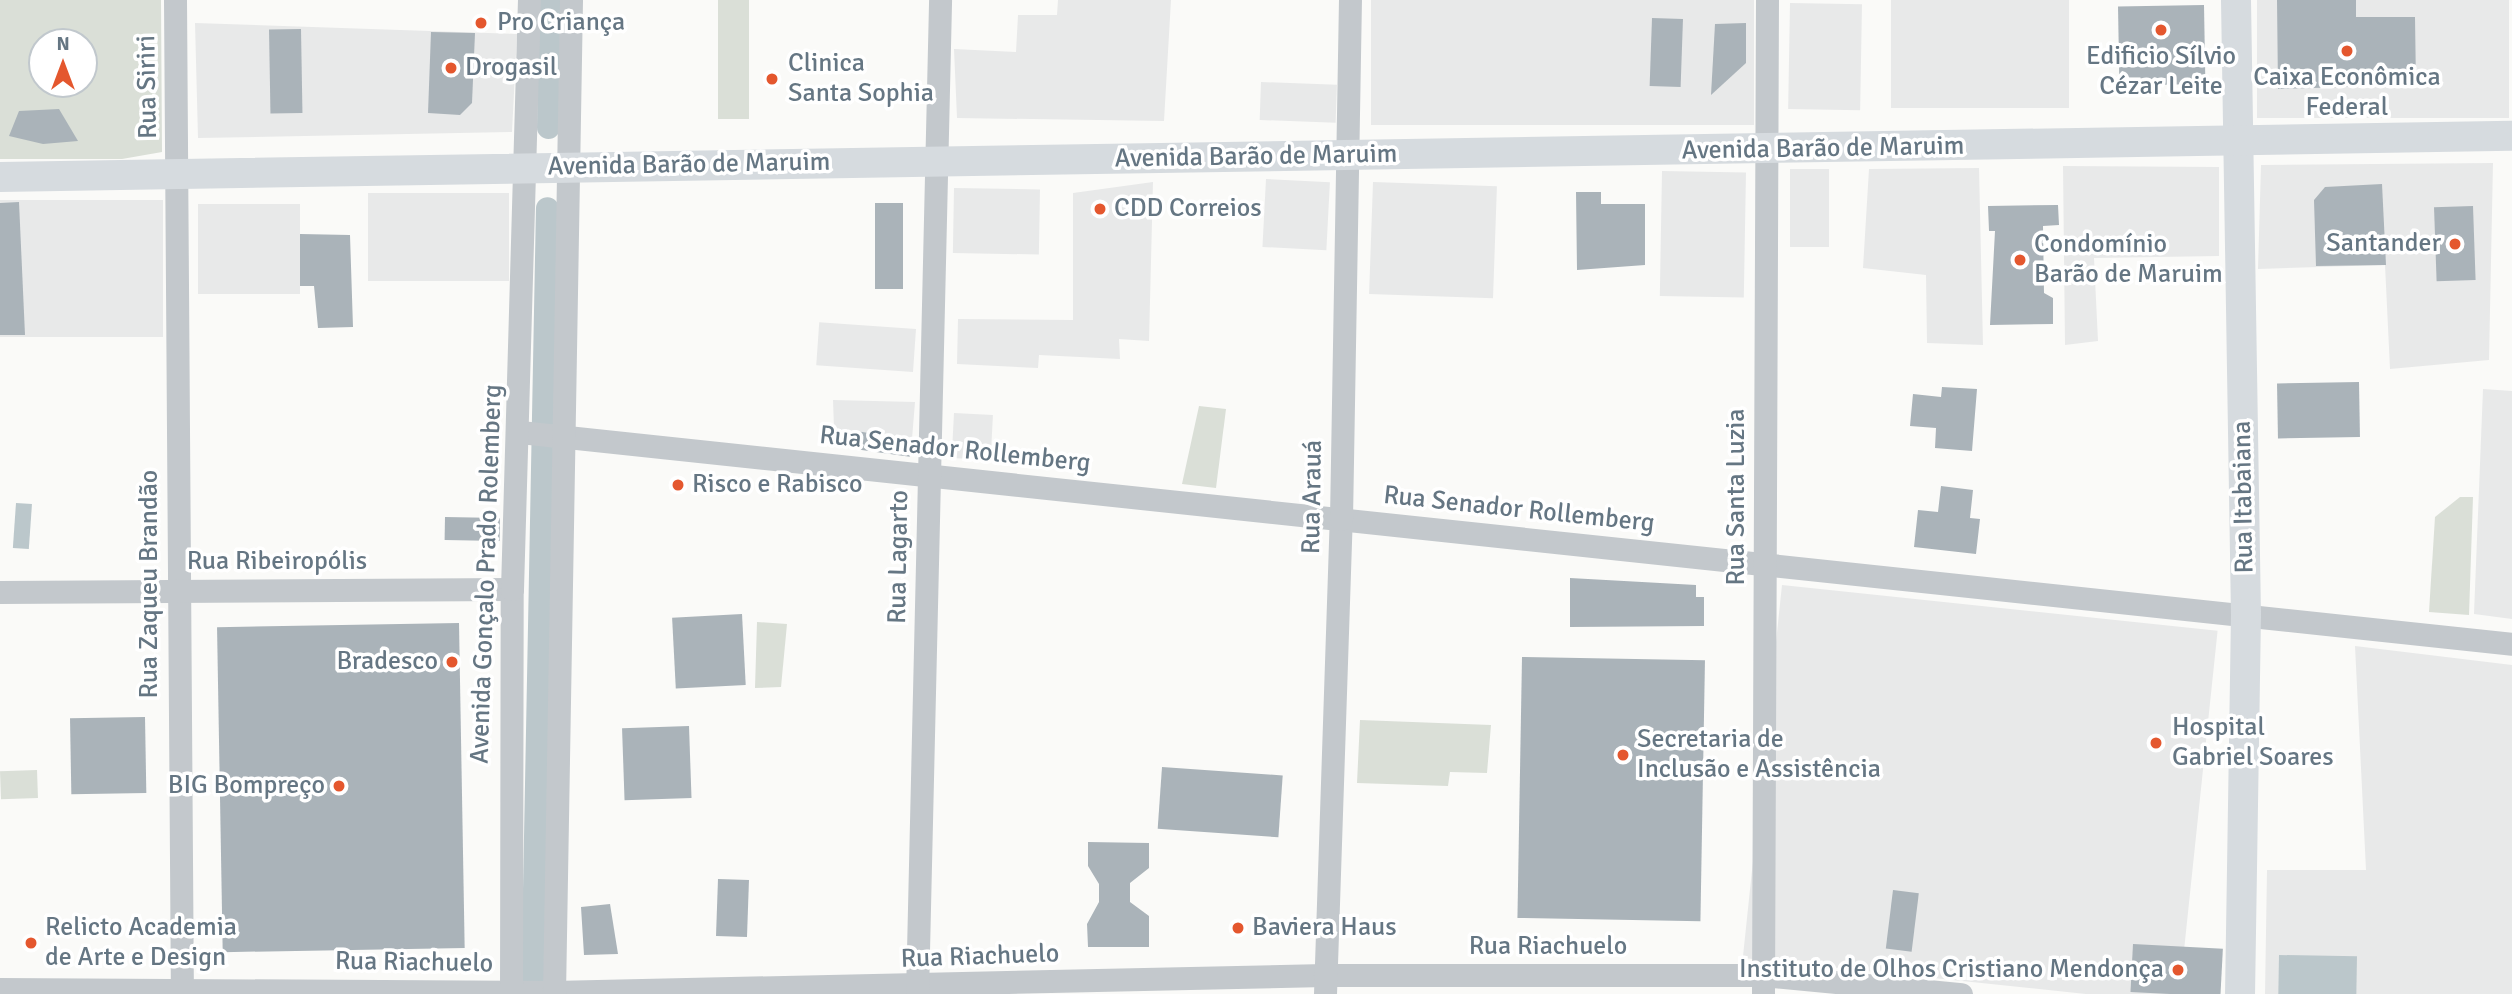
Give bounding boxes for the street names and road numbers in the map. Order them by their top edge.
street label: Rua Siriri [131,35,165,139]
street label: Avenida Barão de Maruim [1681,131,1965,167]
street label: Avenida Barão de Maruim [1114,139,1398,175]
street label: Avenida Barão de Maruim [547,147,831,183]
street label: Avenida Gonçalo Prado Rolemberg [465,384,509,764]
street label: Rua Santa Luzia [1721,409,1753,585]
street label: Rua Senador Rollemberg [818,420,1092,480]
street label: Rua Itabaiana [2227,420,2261,574]
street label: Rua Arauá [1296,440,1330,554]
street label: Rua Zaqueu Brandão [134,470,166,698]
street label: Rua Senador Rollemberg [1382,480,1656,540]
street label: Rua Lagarto [882,490,916,624]
street label: Rua Ribeiropólis [187,546,367,578]
street label: Rua Riachuelo [1469,931,1627,963]
street label: Rua Riachuelo [900,939,1060,975]
street label: Rua Riachuelo [335,946,493,980]

